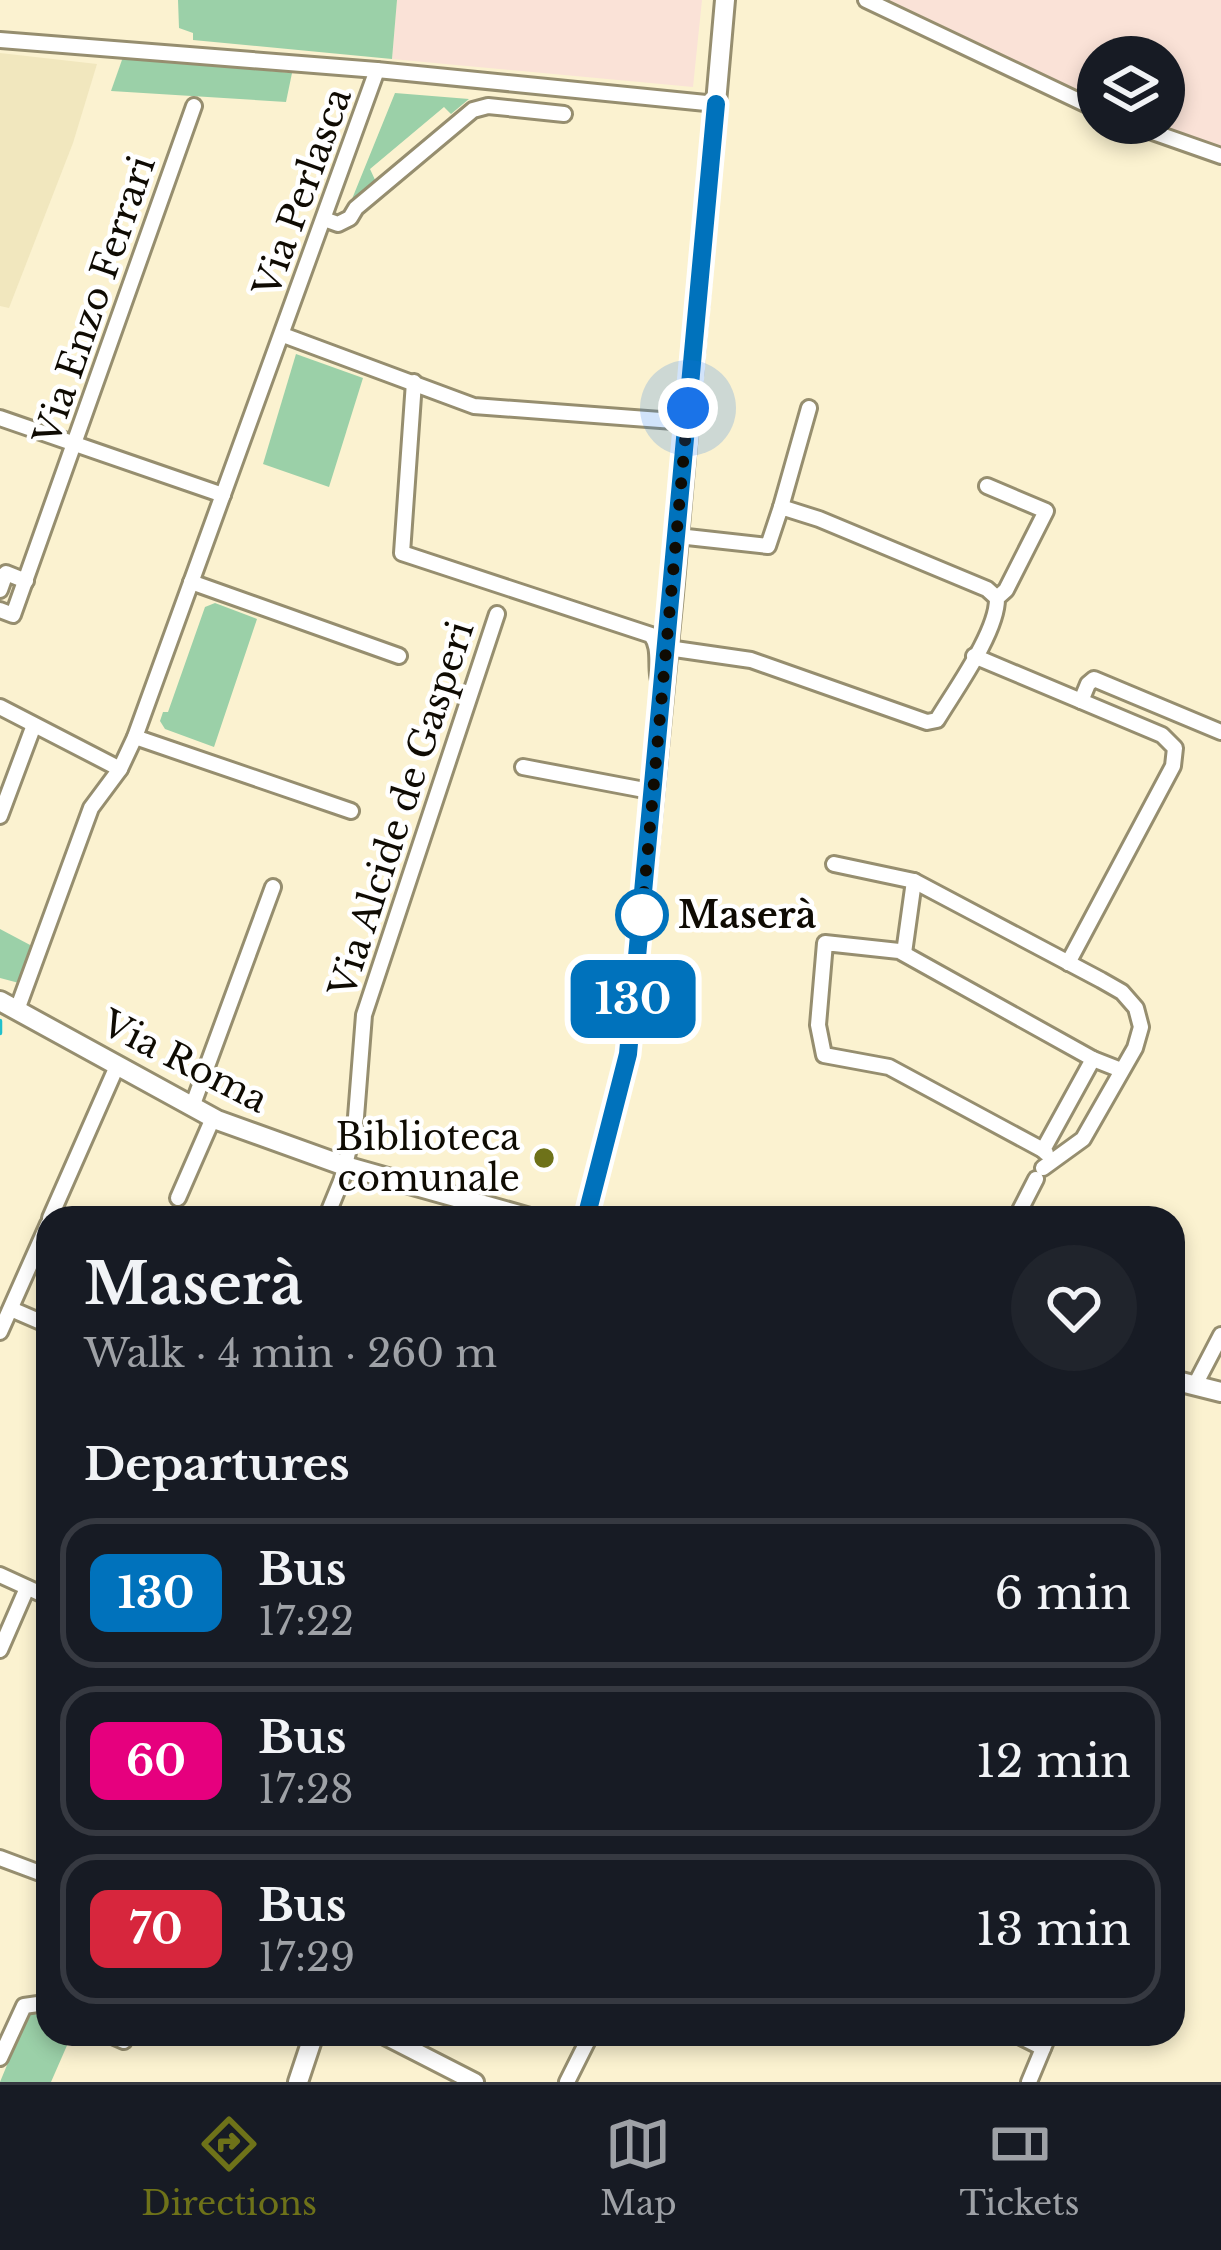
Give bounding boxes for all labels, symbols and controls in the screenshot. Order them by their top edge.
map controls [1077,36,1185,144]
button: layers [1077,36,1185,144]
street label: Via Perlasca [244,82,361,304]
street label: Via Enzo Ferrari [24,150,165,451]
your location [658,378,718,438]
street label: Via Alcide de Gasperi [319,616,483,1004]
marker: Maserà [617,890,667,940]
place label: Maserà [678,893,817,938]
line badge: 130 [564,960,702,1038]
text: 130 [595,973,671,1025]
street label: Via Roma [93,1000,275,1122]
place label: Biblioteca comunale [336,1115,520,1201]
marker: Biblioteca comunale [531,1145,557,1171]
button: heart [1011,1245,1137,1371]
text: Maserà [84,1249,303,1319]
text: Walk · 4 min · 260 m [84,1329,497,1378]
text: Departures [84,1436,350,1492]
text: Bus [258,1541,346,1597]
text: 6 min [995,1565,1131,1621]
text: 130 [118,1567,194,1619]
text: 17:22 [258,1597,354,1646]
text: Bus [258,1709,346,1765]
text: 12 min [976,1733,1131,1789]
text: 60 [126,1735,186,1787]
text: 17:28 [258,1765,354,1814]
text: Bus [258,1877,346,1933]
text: 13 min [976,1901,1131,1957]
text: 70 [129,1903,183,1955]
text: 17:29 [258,1933,355,1982]
tab: Directions [142,2111,317,2224]
tab: Map [600,2111,677,2224]
tab: Tickets [960,2111,1080,2224]

